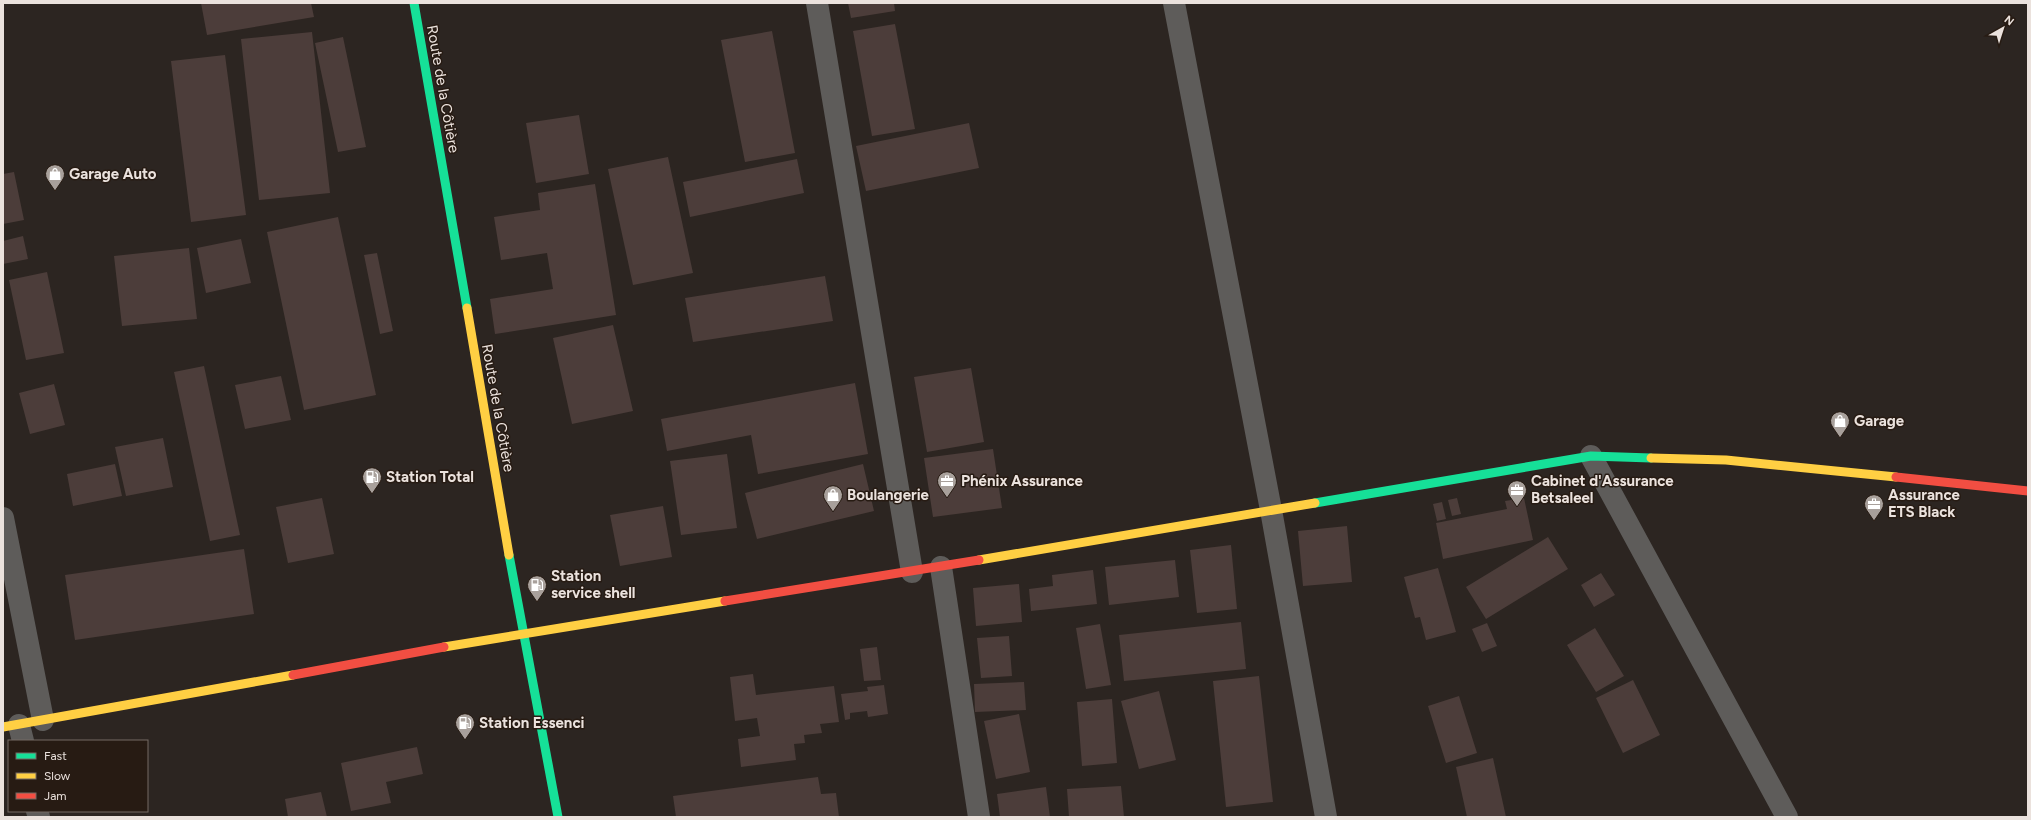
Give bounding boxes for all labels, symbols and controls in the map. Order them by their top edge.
north arrow [1983,8,2023,48]
text: N [2002,13,2016,28]
street label: Route de la Côtière [423,24,463,154]
shop icon: Garage Auto [44,163,66,191]
place label: Garage Auto [69,165,157,183]
street label: Route de la Côtière [478,343,518,473]
shop icon: Garage [1829,410,1851,438]
place label: Garage [1854,412,1905,430]
fuel station icon: Station Total [361,466,383,494]
place label: Station Total [386,468,474,486]
office icon: Phénix Assurance [936,470,958,498]
place label: Phénix Assurance [961,472,1084,490]
place label: Cabinet d'Assurance Betsaleel [1531,472,1674,507]
office icon: Cabinet d'Assurance Betsaleel [1506,479,1528,507]
shop icon: Boulangerie [822,484,844,512]
place label: Boulangerie [847,486,930,504]
place label: Assurance ETS Black [1888,486,1961,521]
office icon: Assurance ETS Black [1863,493,1885,521]
place label: Station service shell [551,567,636,602]
fuel station icon: Station service shell [526,574,548,602]
fuel station icon: Station Essenci [454,712,476,740]
place label: Station Essenci [479,714,585,732]
legend [8,740,148,812]
text: Fast [44,749,67,763]
text: Slow [44,769,71,783]
text: Jam [44,789,67,803]

